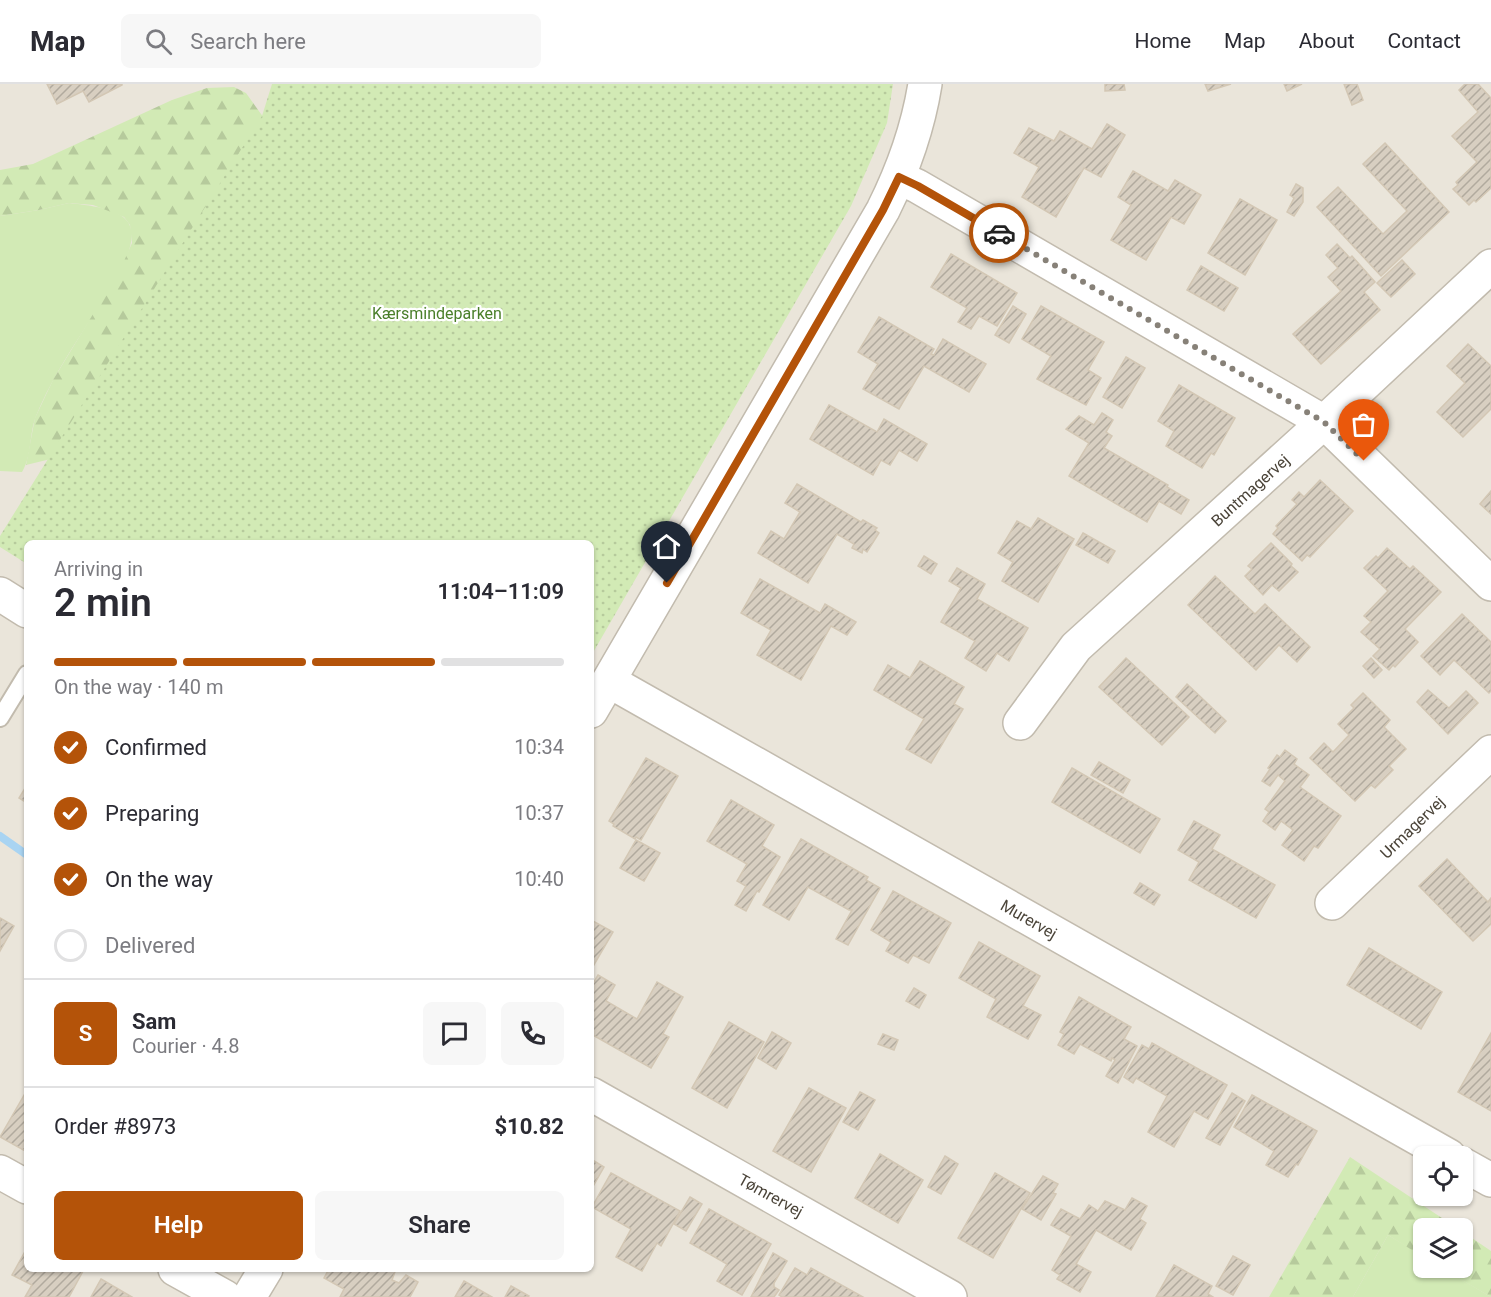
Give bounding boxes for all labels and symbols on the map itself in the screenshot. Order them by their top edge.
courier [969,203,1029,263]
park label: Kærsmindeparken [372,304,502,323]
pin [1338,399,1389,461]
street label: Buntmagervej [1207,450,1293,530]
pin [641,521,692,583]
street label: Urmagervej [1376,792,1448,863]
street label: Murervej [997,896,1060,943]
street label: Tømrervej [735,1170,806,1221]

